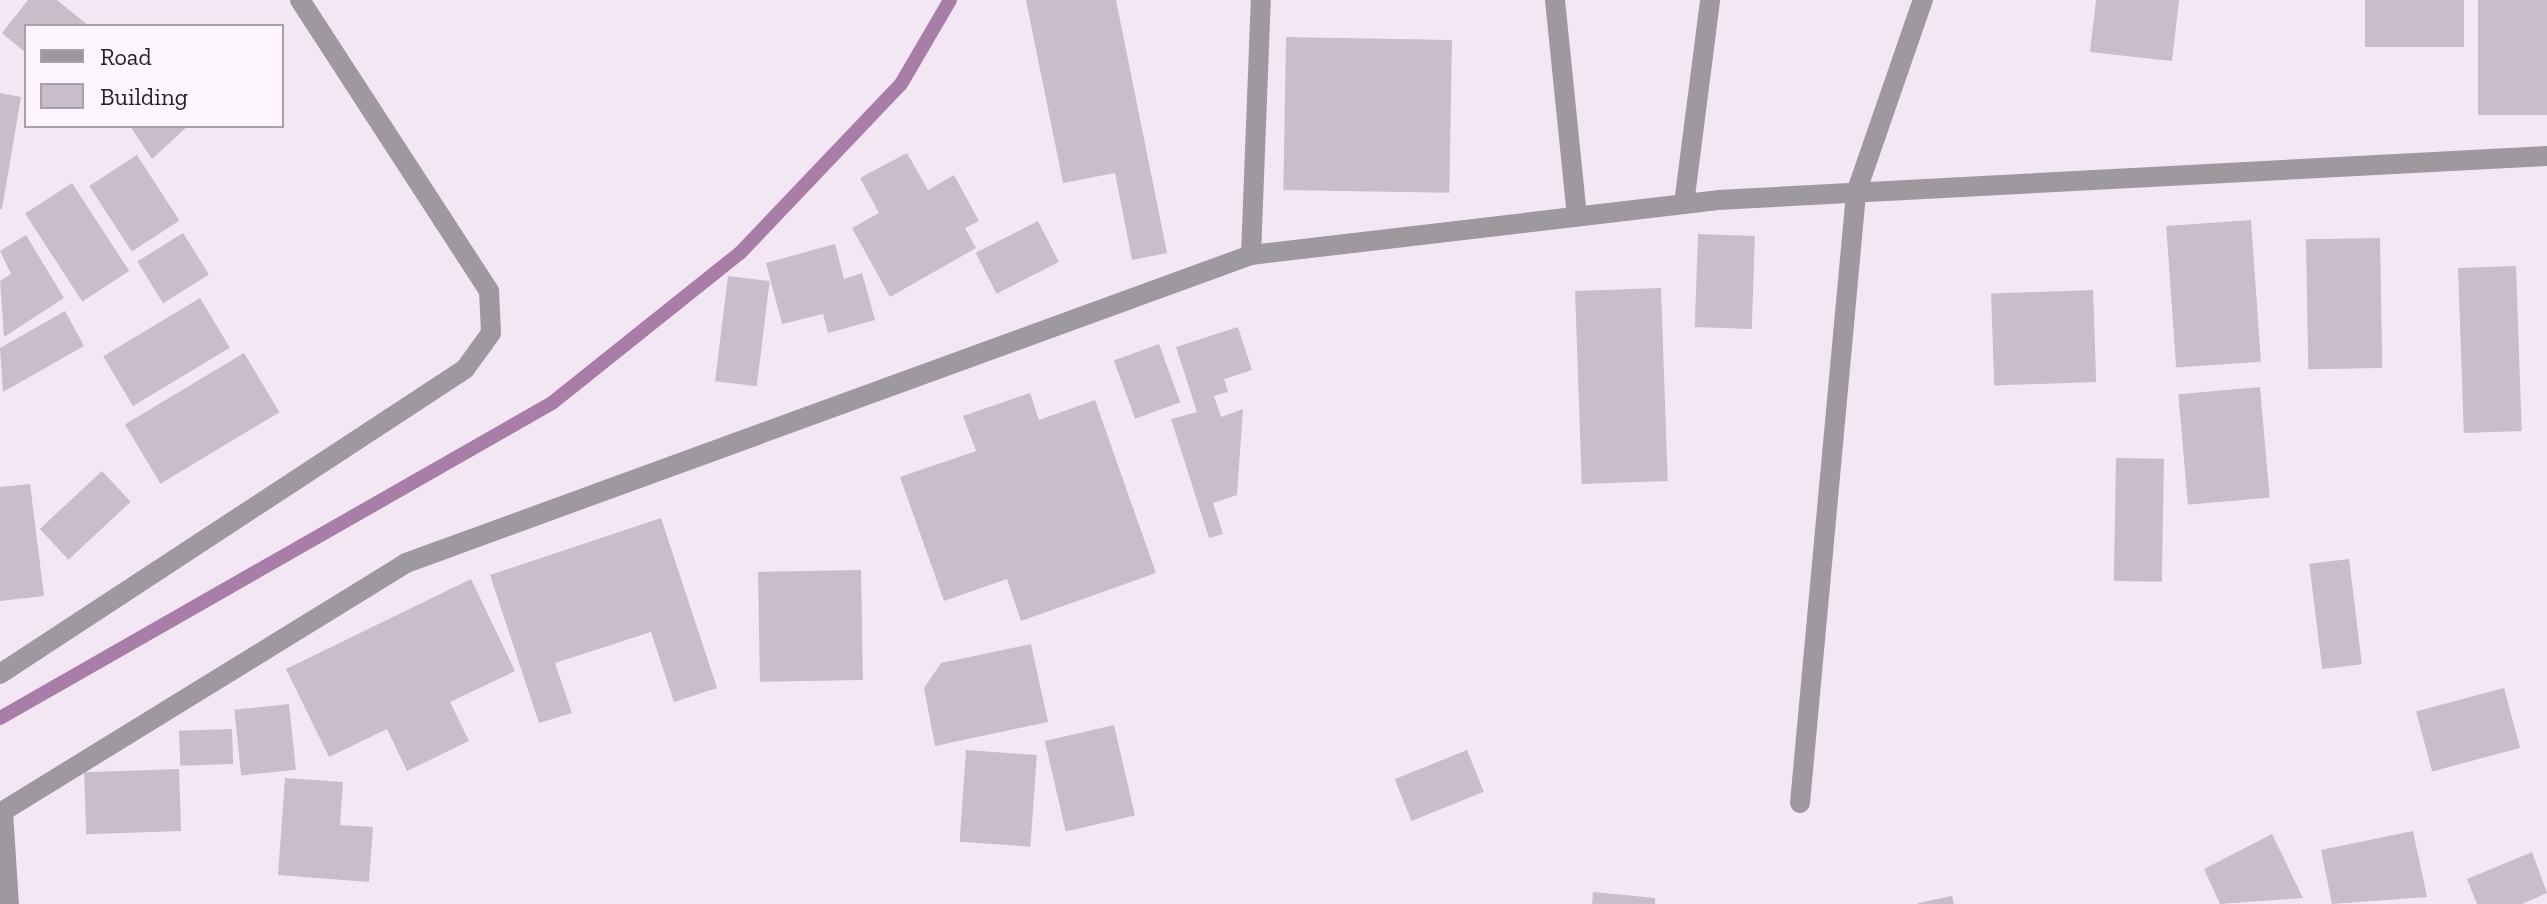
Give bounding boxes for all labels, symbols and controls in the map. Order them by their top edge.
legend [24,24,284,128]
text: Road [100,42,152,71]
text: Building [100,82,188,111]

